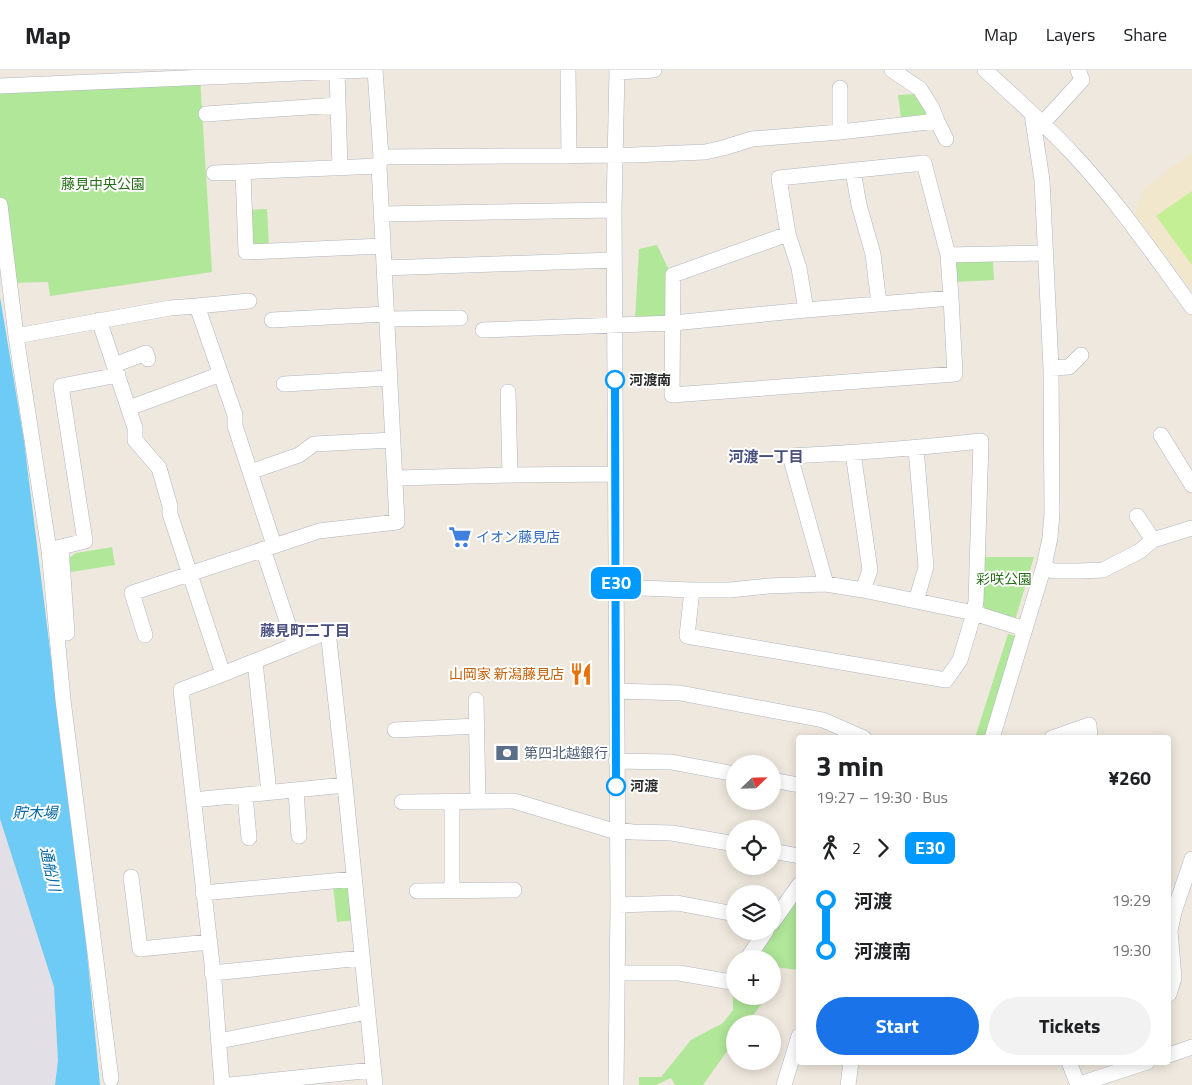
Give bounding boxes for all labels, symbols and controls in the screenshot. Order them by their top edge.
text: Map [25,17,71,53]
text: Map [984,21,1018,48]
text: Layers [1046,21,1095,48]
text: Share [1123,21,1167,48]
park label: 藤見中央公園 [61,173,145,194]
place label: 河渡南 [629,369,671,390]
marker: 河渡南 [605,370,625,390]
district label: 河渡一丁目 [728,445,804,468]
supermarket icon: イオン藤見店 [447,524,473,550]
place label: イオン藤見店 [476,526,560,547]
line badge: E30 [587,567,645,599]
park label: 彩咲公園 [976,568,1032,589]
text: E30 [601,569,631,596]
district label: 藤見町二丁目 [260,619,350,642]
restaurant icon: 山岡家 新潟藤見店 [568,661,594,687]
place label: 山岡家 新潟藤見店 [449,663,564,684]
bank icon: 第四北越銀行 [494,740,520,766]
place label: 第四北越銀行 [524,742,608,763]
text: 3 min [816,744,884,787]
north arrow [726,755,781,810]
map controls [726,755,781,1070]
text: ¥260 [1108,763,1151,792]
place label: 河渡 [630,775,659,796]
marker: 河渡 [606,776,626,796]
text: 19:27 – 19:30 · Bus [816,785,948,809]
water label: 貯木場 [12,801,59,824]
button: locate [726,820,781,875]
icon: walk [816,834,844,862]
icon: forward [869,834,897,862]
text: E30 [915,834,945,861]
text: 2 [852,836,861,860]
water label: 通船川 [35,844,67,895]
button: layers [726,885,781,940]
text: 河渡 [854,886,892,915]
text: 19:29 [1112,888,1151,912]
text: 河渡南 [854,936,911,965]
text: 19:30 [1112,938,1151,962]
button: + [726,950,781,1005]
button: Start [816,997,979,1055]
button: Tickets [989,997,1151,1055]
button: − [726,1015,781,1070]

